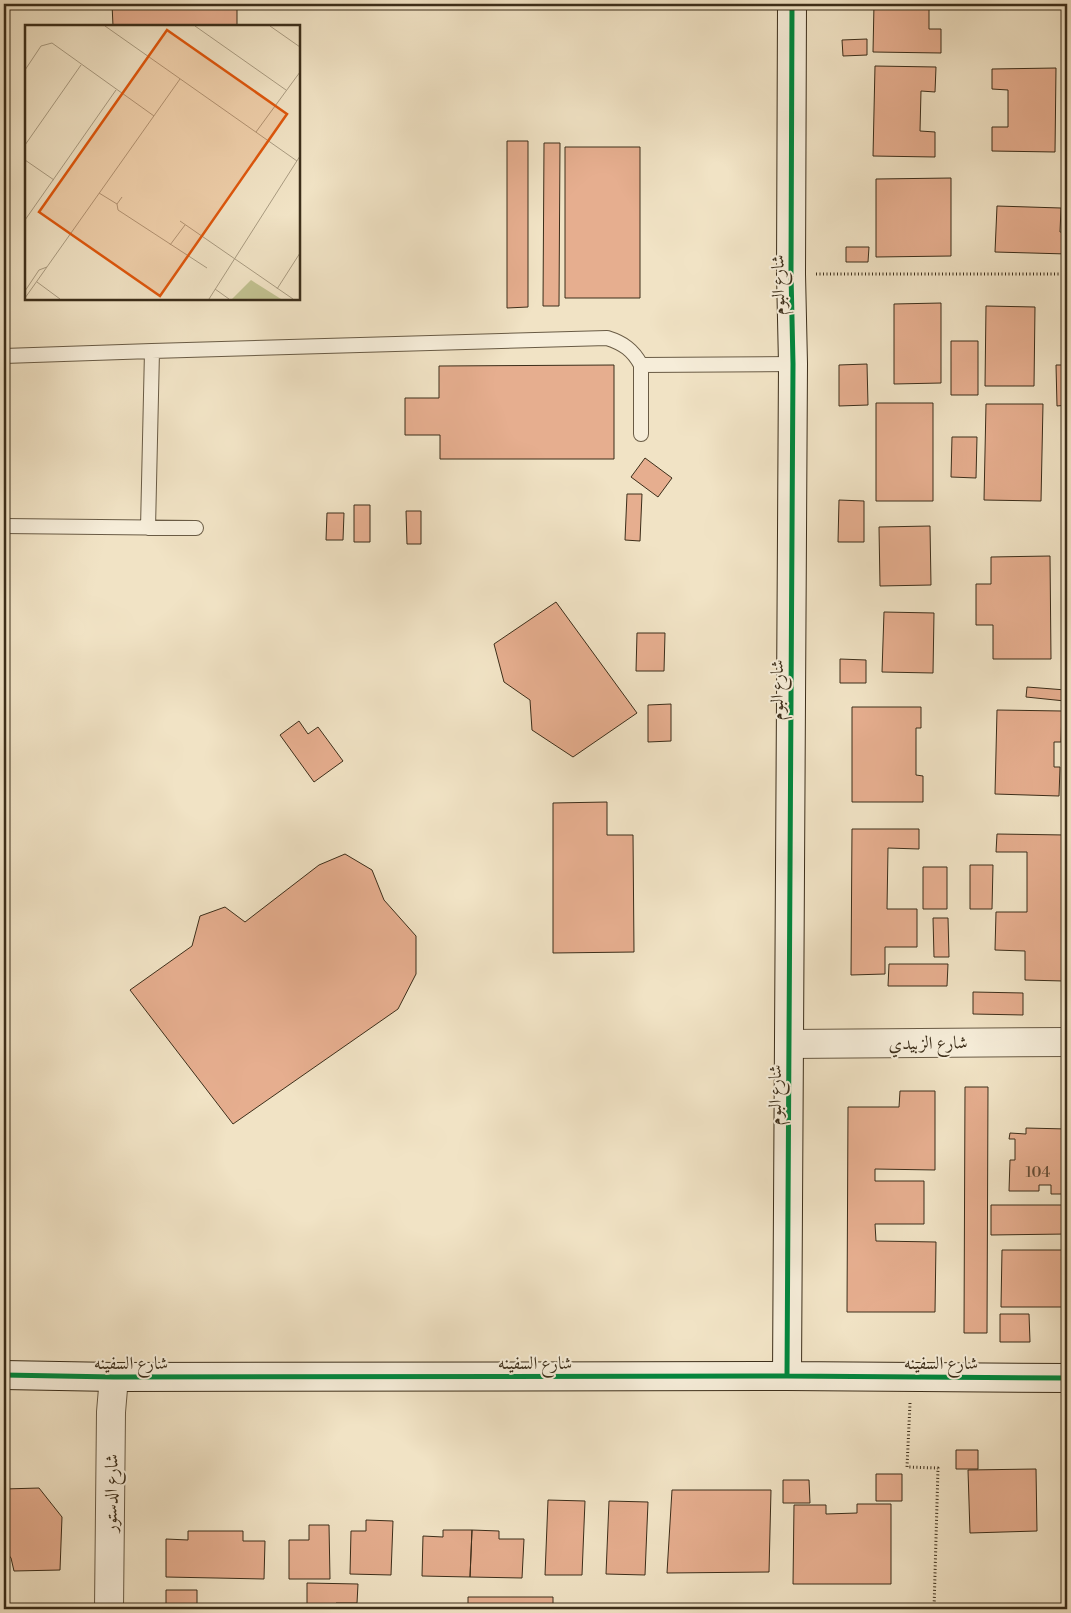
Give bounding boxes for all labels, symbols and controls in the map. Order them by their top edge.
inset map [25,25,300,300]
street label: شارع البوم [766,254,795,316]
street label: شارع البوم [766,660,793,720]
street label: شارع الزبيدي [888,1031,968,1059]
street label: شارع البوم [764,1065,791,1125]
house number: 104 [1026,1163,1051,1182]
street label: شارع السفينه [94,1352,168,1378]
street label: شارع السفينه [498,1352,572,1378]
street label: شارع السفينه [904,1352,978,1378]
street label: شارع الدستور [99,1454,127,1534]

